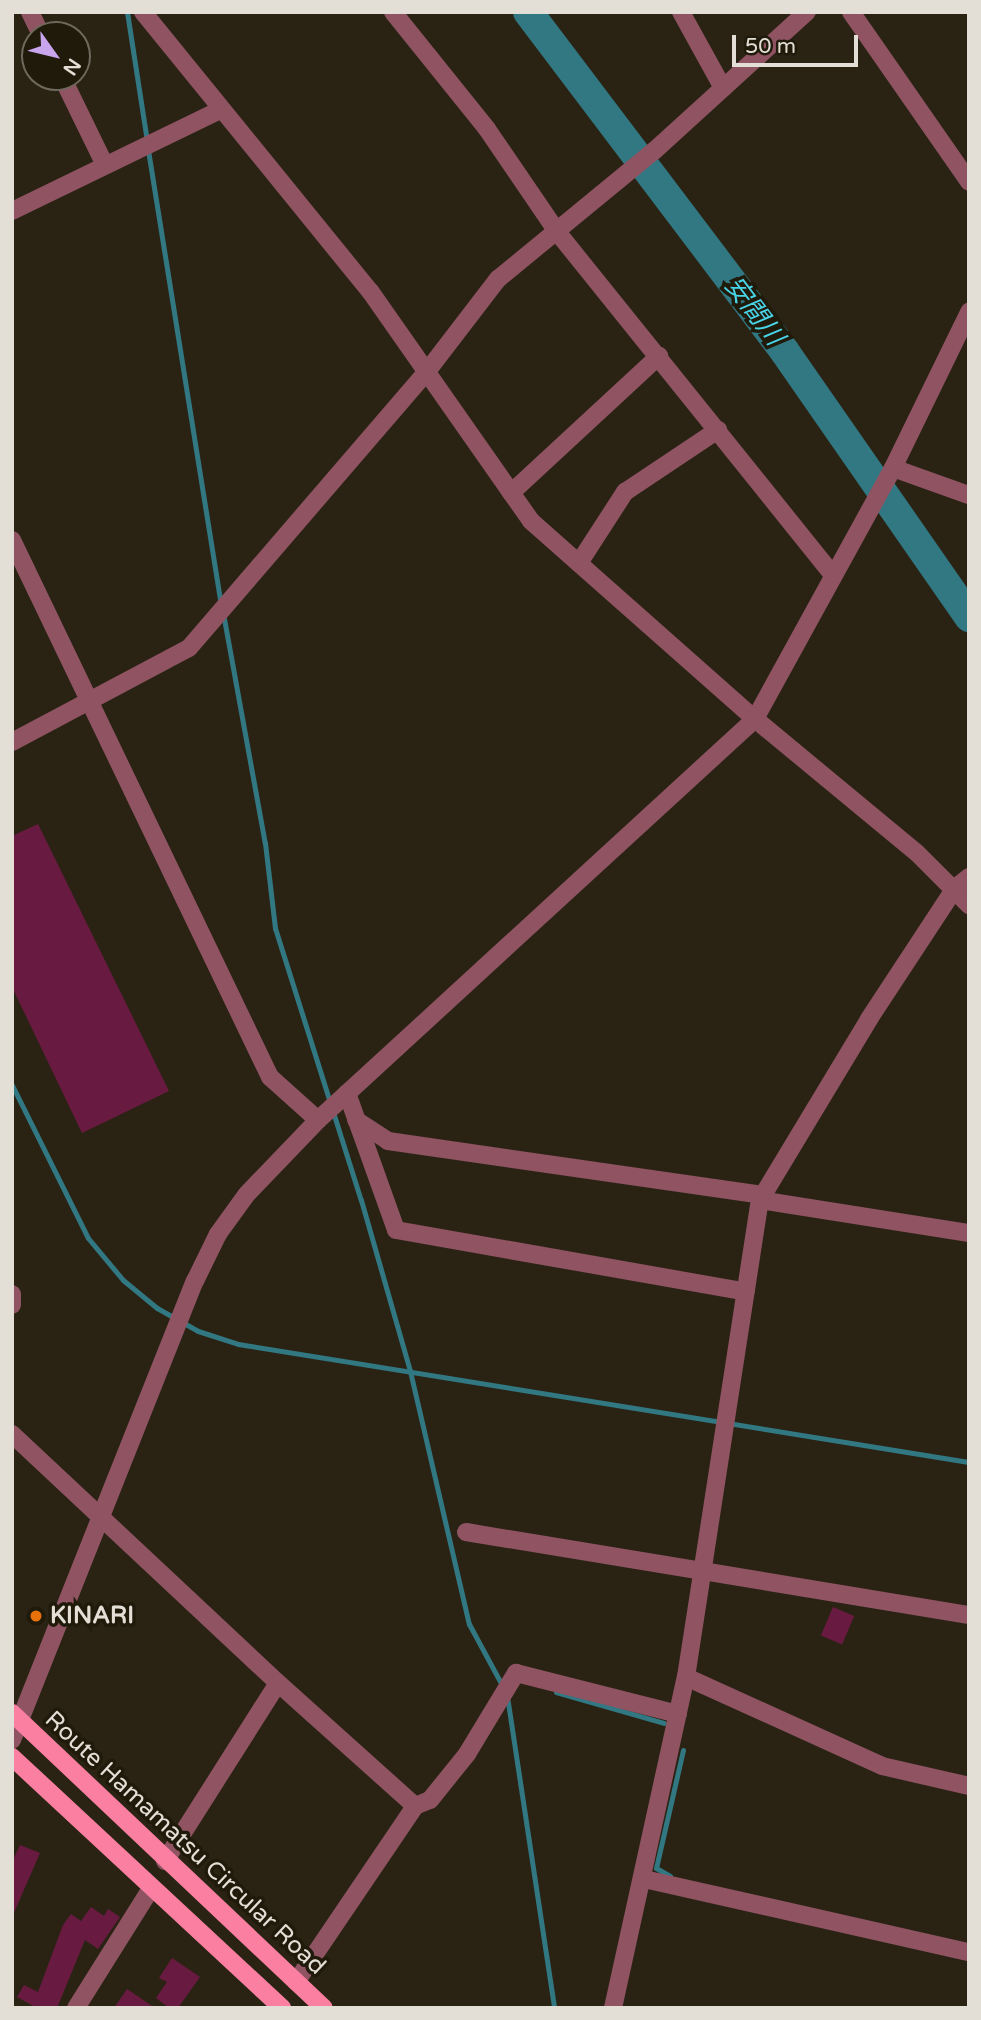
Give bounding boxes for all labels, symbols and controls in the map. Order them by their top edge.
north arrow [21,21,91,91]
scale bar [736,21,862,65]
text: 50 m [745,34,796,59]
text: N [58,54,85,79]
water label: 安間川 [718,270,790,352]
place label: KINARI [50,1602,134,1630]
marker: KINARI [28,1608,44,1624]
street label: Route Hamamatsu Circular Road [39,1705,331,1981]

